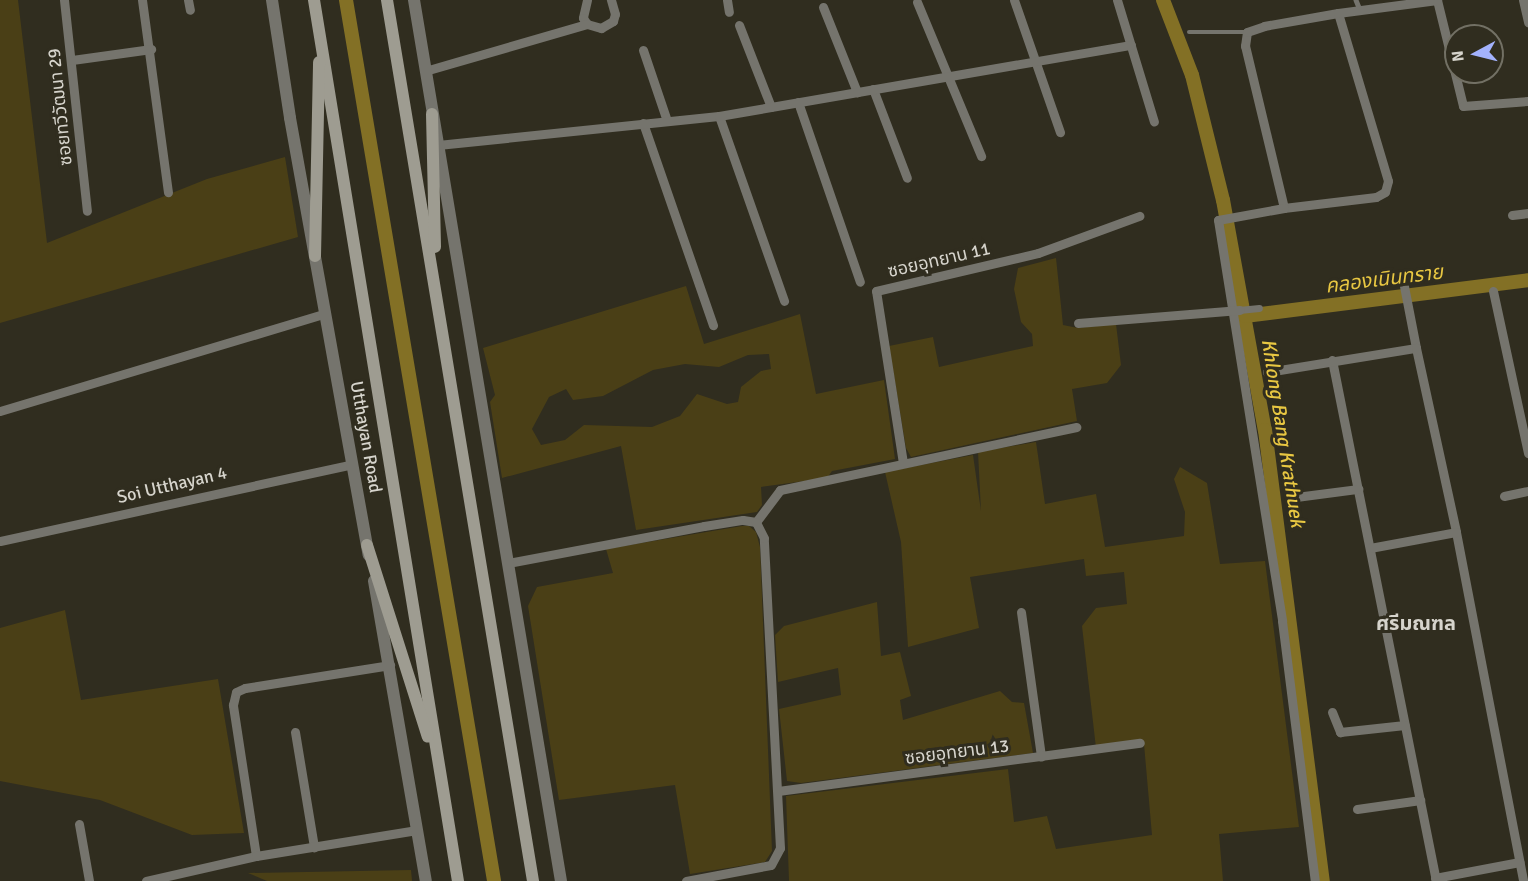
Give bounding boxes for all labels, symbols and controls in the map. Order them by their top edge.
north arrow [1444,24,1504,84]
street label: ซอยทวีวัฒนา 29 [43,47,77,167]
text: N [1448,49,1469,63]
street label: ซอยอุทยาน 11 [886,238,992,282]
water label: คลองเนินทราย [1324,260,1444,298]
water label: Khlong Bang Krathuek [1256,337,1310,529]
street label: Utthayan Road [346,380,386,494]
street label: Soi Utthayan 4 [115,462,229,508]
district label: ศรีมณฑล [1376,611,1456,635]
street label: ซอยอุทยาน 13 [904,735,1010,769]

